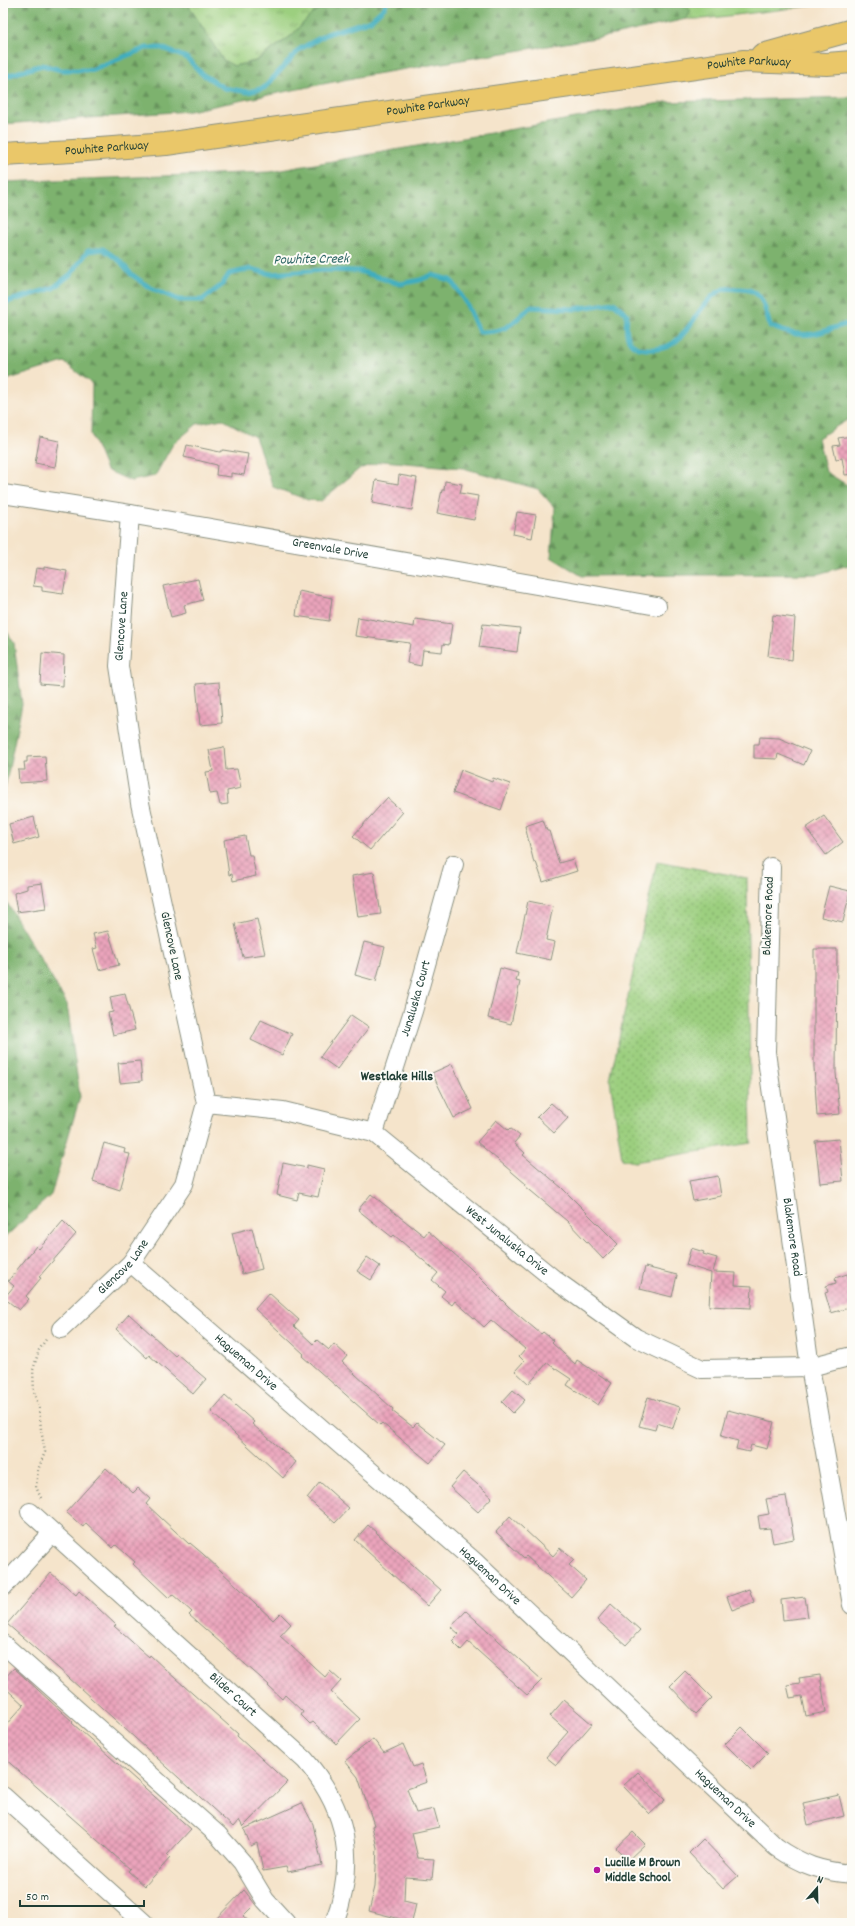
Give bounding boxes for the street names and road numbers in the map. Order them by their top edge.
street label: Powhite Parkway [706,51,792,76]
street label: Powhite Parkway [385,91,472,122]
street label: Powhite Parkway [64,136,150,161]
street label: Greenvale Drive [291,533,370,565]
street label: Glencove Lane [110,590,134,662]
street label: Blakemore Road [758,876,780,956]
street label: Glencove Lane [154,910,188,982]
street label: Junaluska Court [396,958,436,1039]
street label: Blakemore Road [777,1197,807,1278]
street label: West Junaluska Drive [461,1201,553,1281]
street label: Glencove Lane [93,1235,154,1299]
street label: Hagueman Drive [210,1330,282,1396]
street label: Hagueman Drive [454,1542,525,1610]
street label: Bilder Court [205,1668,261,1722]
street label: Hagueman Drive [690,1765,760,1833]

